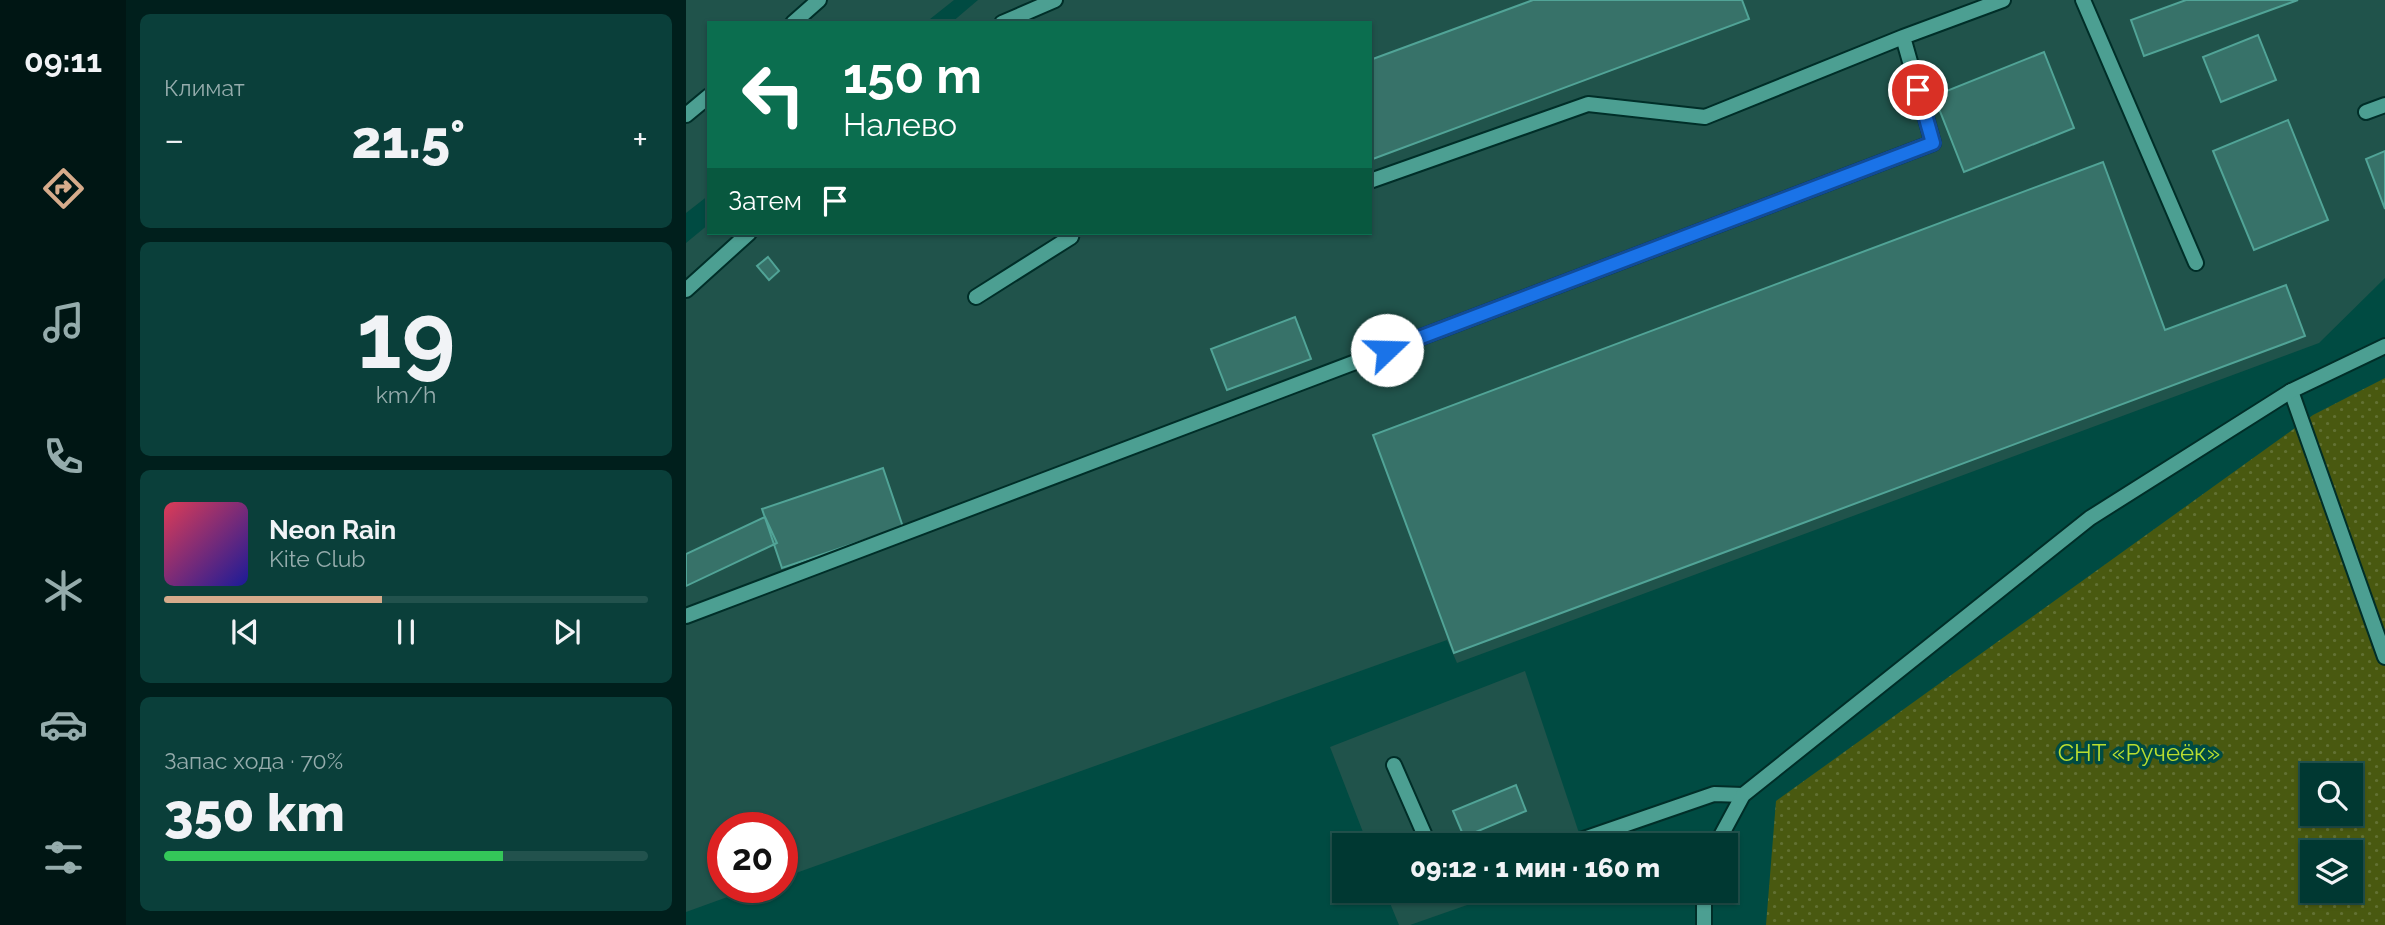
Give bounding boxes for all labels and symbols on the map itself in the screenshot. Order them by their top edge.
pin [1888,60,1948,120]
position arrow [1350,313,1424,387]
park label: СНТ «Ручеёк» [2058,738,2220,767]
speed limit sign: 20 [707,812,798,903]

